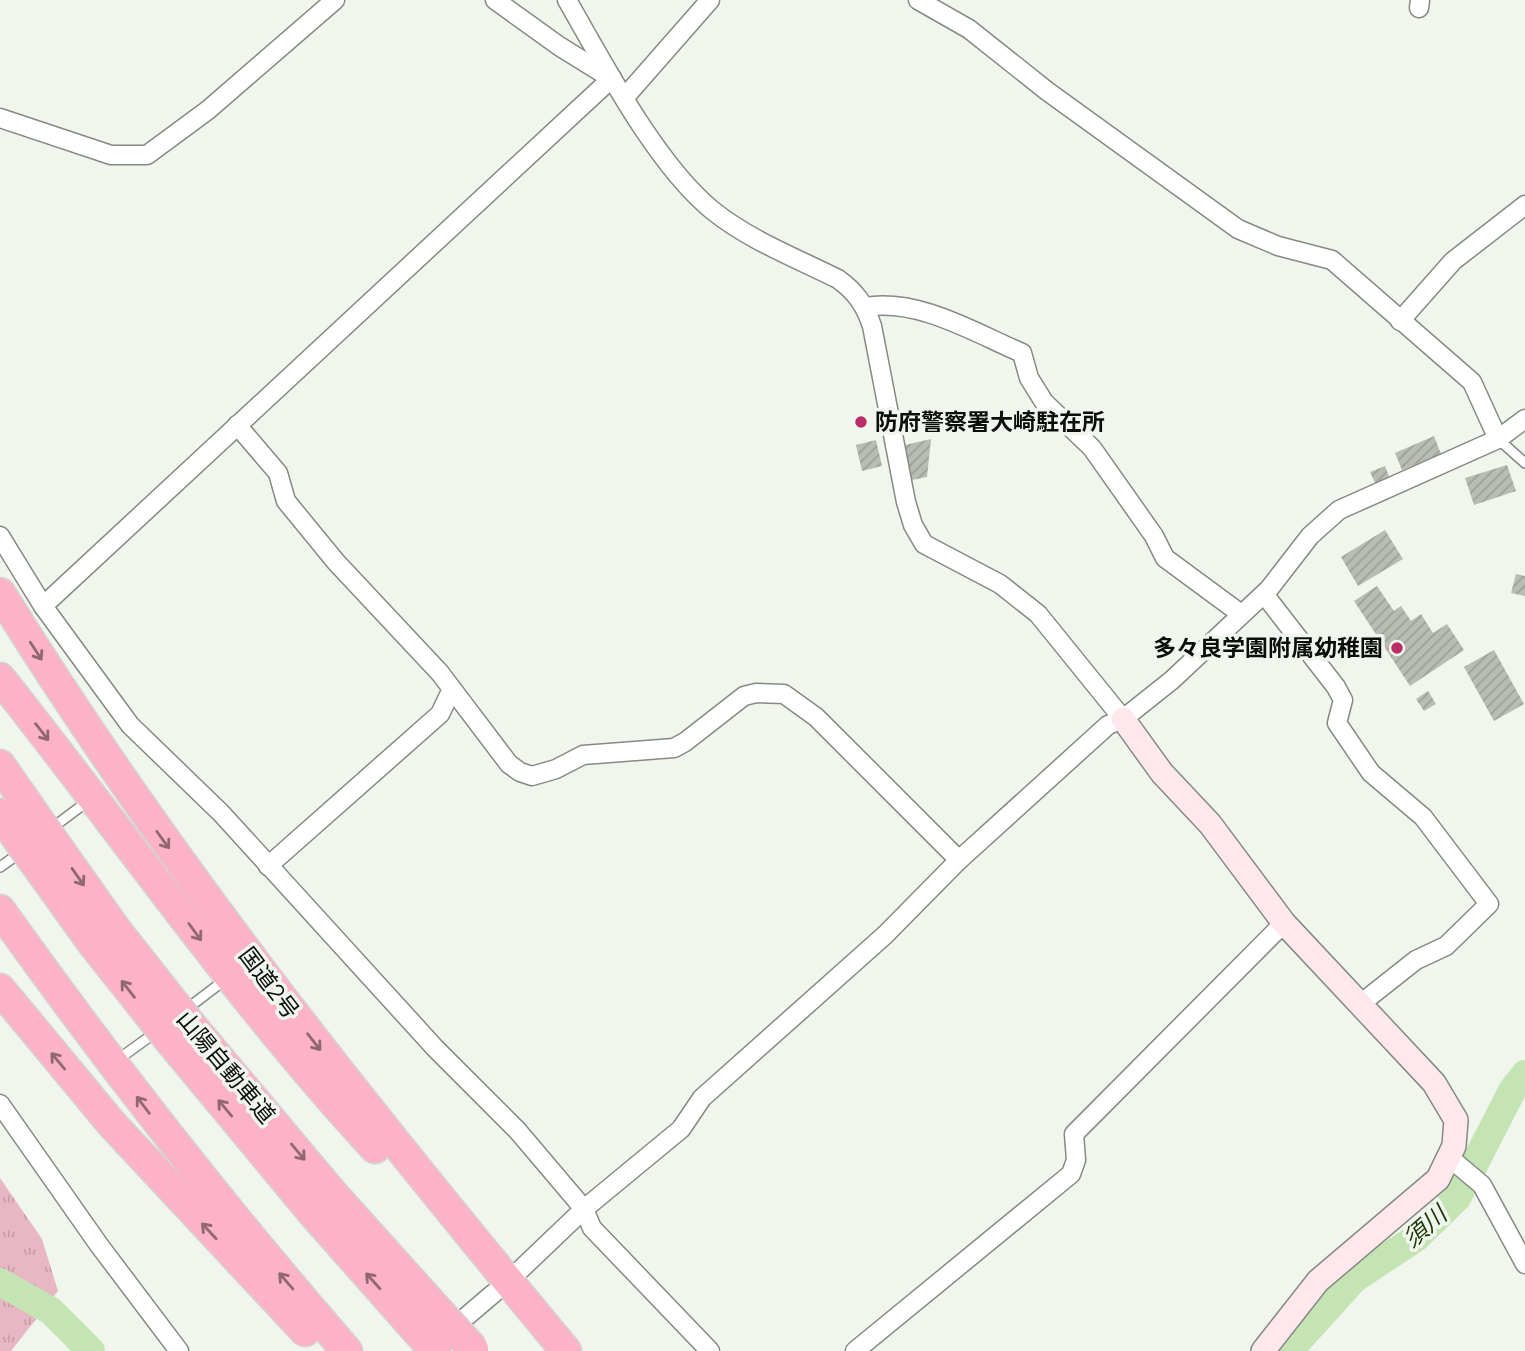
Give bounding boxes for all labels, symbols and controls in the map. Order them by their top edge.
place label: 防府警察署大崎駐在所 [875,405,1105,437]
marker: 防府警察署大崎駐在所 [853,414,869,430]
place label: 多々良学園附属幼稚園 [1153,631,1383,663]
marker: 多々良学園附属幼稚園 [1389,640,1405,656]
one-way arrow [29,641,43,660]
one-way arrow [35,722,50,740]
one-way arrow [156,830,170,849]
one-way arrow [71,867,86,886]
one-way arrow [188,922,203,941]
street label: 国道2号 [232,940,307,1025]
one-way arrow [121,980,136,998]
street label: 山陽自動車道 [170,1003,283,1129]
one-way arrow [306,1032,321,1050]
one-way arrow [51,1052,67,1070]
one-way arrow [135,1096,150,1115]
one-way arrow [217,1099,233,1117]
one-way arrow [290,1143,306,1161]
water label: 須川 [1395,1196,1455,1254]
one-way arrow [201,1223,218,1240]
one-way arrow [278,1272,294,1290]
one-way arrow [365,1272,381,1290]

